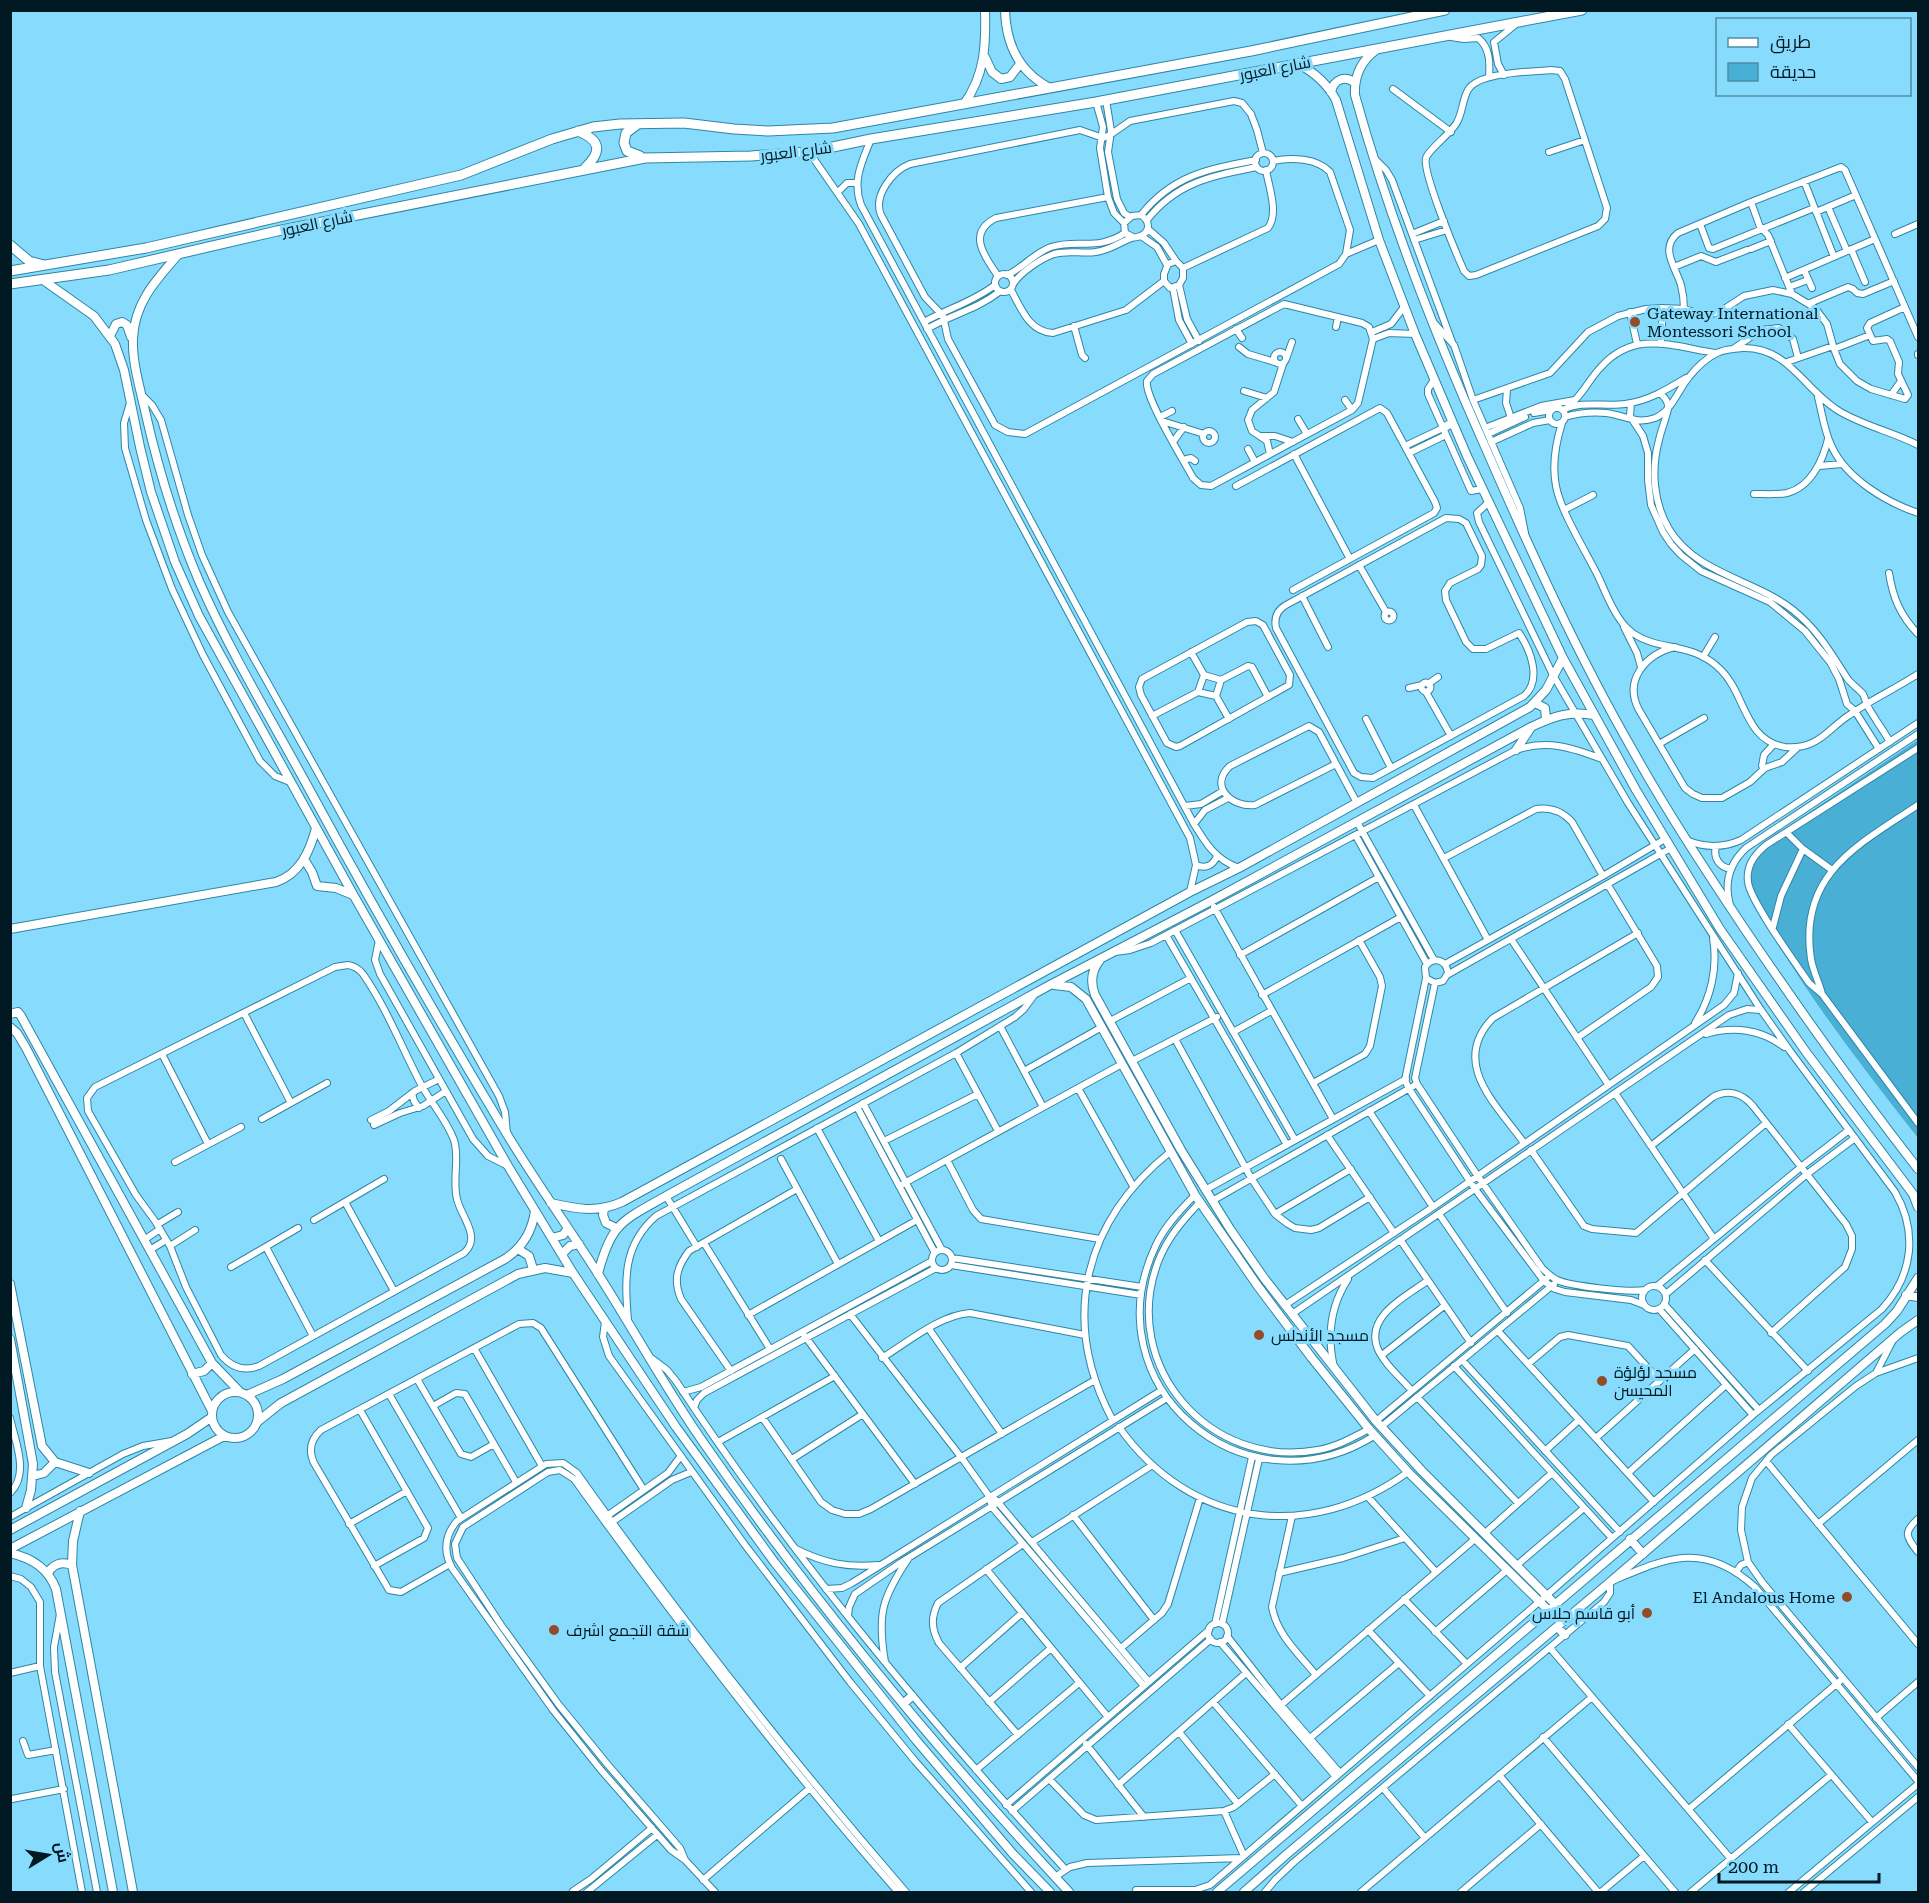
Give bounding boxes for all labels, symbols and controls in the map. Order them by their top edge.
legend [1716,18,1911,96]
text: طريق [1770,31,1811,54]
street label: شارع العبور [1237,52,1313,87]
text: حديقة [1770,61,1816,82]
street label: شارع العبور [758,138,833,167]
street label: شارع العبور [279,207,355,242]
place label: Gateway International Montessori School [1647,304,1819,341]
marker: Gateway International Montessori School [1628,315,1642,329]
place label: مسجد الأندلس [1271,1326,1369,1346]
marker: مسجد الأندلس [1252,1328,1266,1342]
place label: مسجد لؤلؤة المحيسن [1614,1363,1697,1401]
marker: مسجد لؤلؤة المحيسن [1595,1374,1609,1388]
place label: El Andalous Home [1693,1588,1835,1607]
marker: El Andalous Home [1840,1590,1854,1604]
place label: أبو قاسم جلاس [1532,1604,1635,1625]
marker: أبو قاسم جلاس [1640,1606,1654,1620]
place label: شقة التجمع اشرف [566,1621,689,1642]
marker: شقة التجمع اشرف [547,1623,561,1637]
north arrow [18,1825,78,1885]
text: ش [51,1840,74,1864]
scale bar [1719,1846,1880,1884]
text: 200 m [1728,1856,1779,1877]

